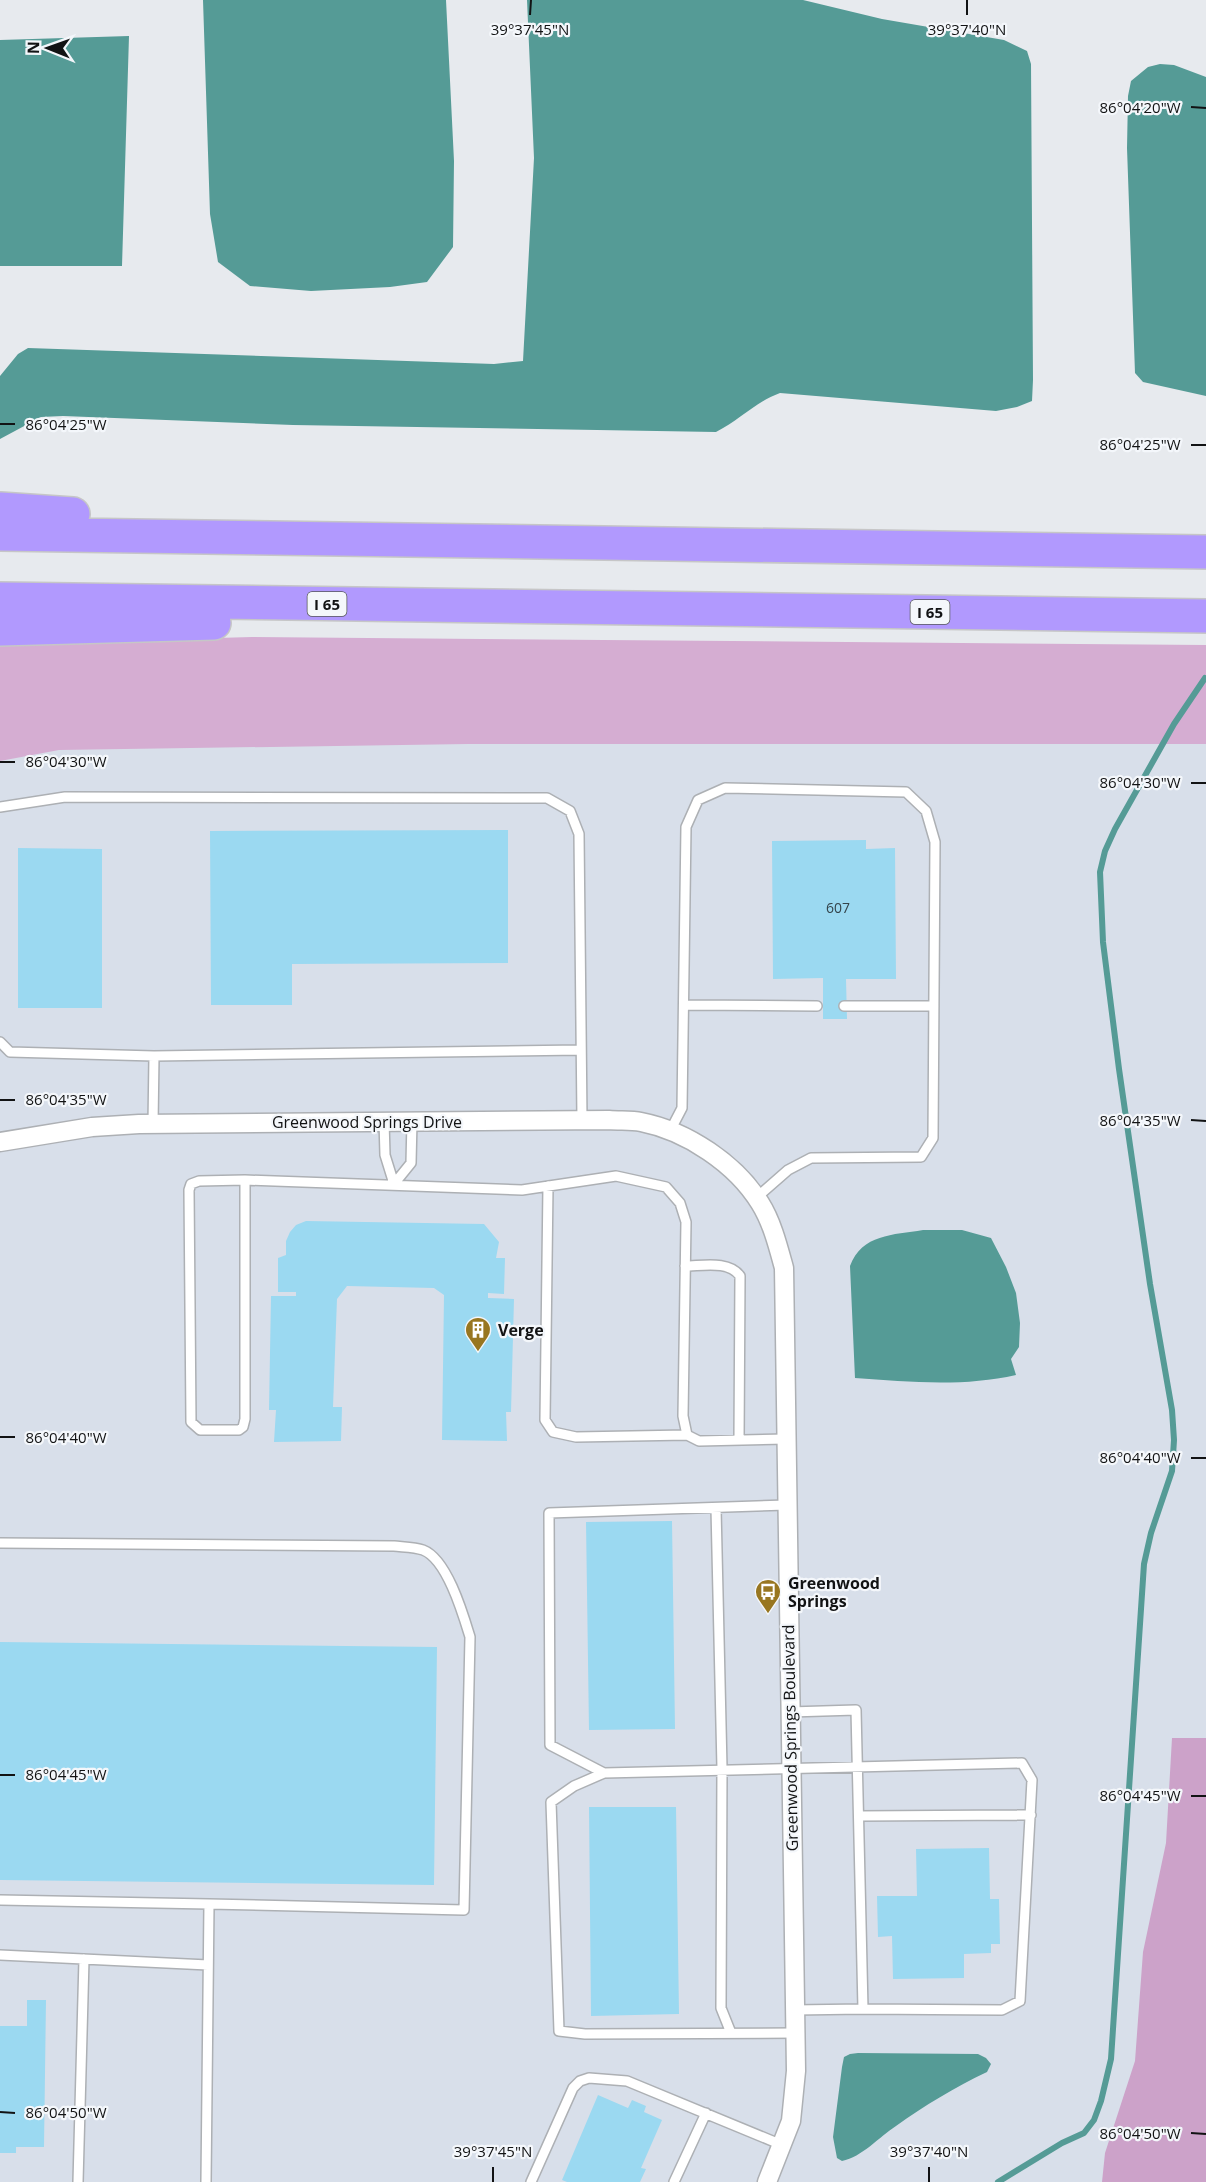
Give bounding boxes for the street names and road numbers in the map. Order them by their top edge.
road number: I 65 [308,592,346,616]
road number: I 65 [910,600,950,624]
street label: Greenwood Springs Drive [272,1111,462,1133]
street label: Greenwood Springs Boulevard [777,1624,803,1852]

